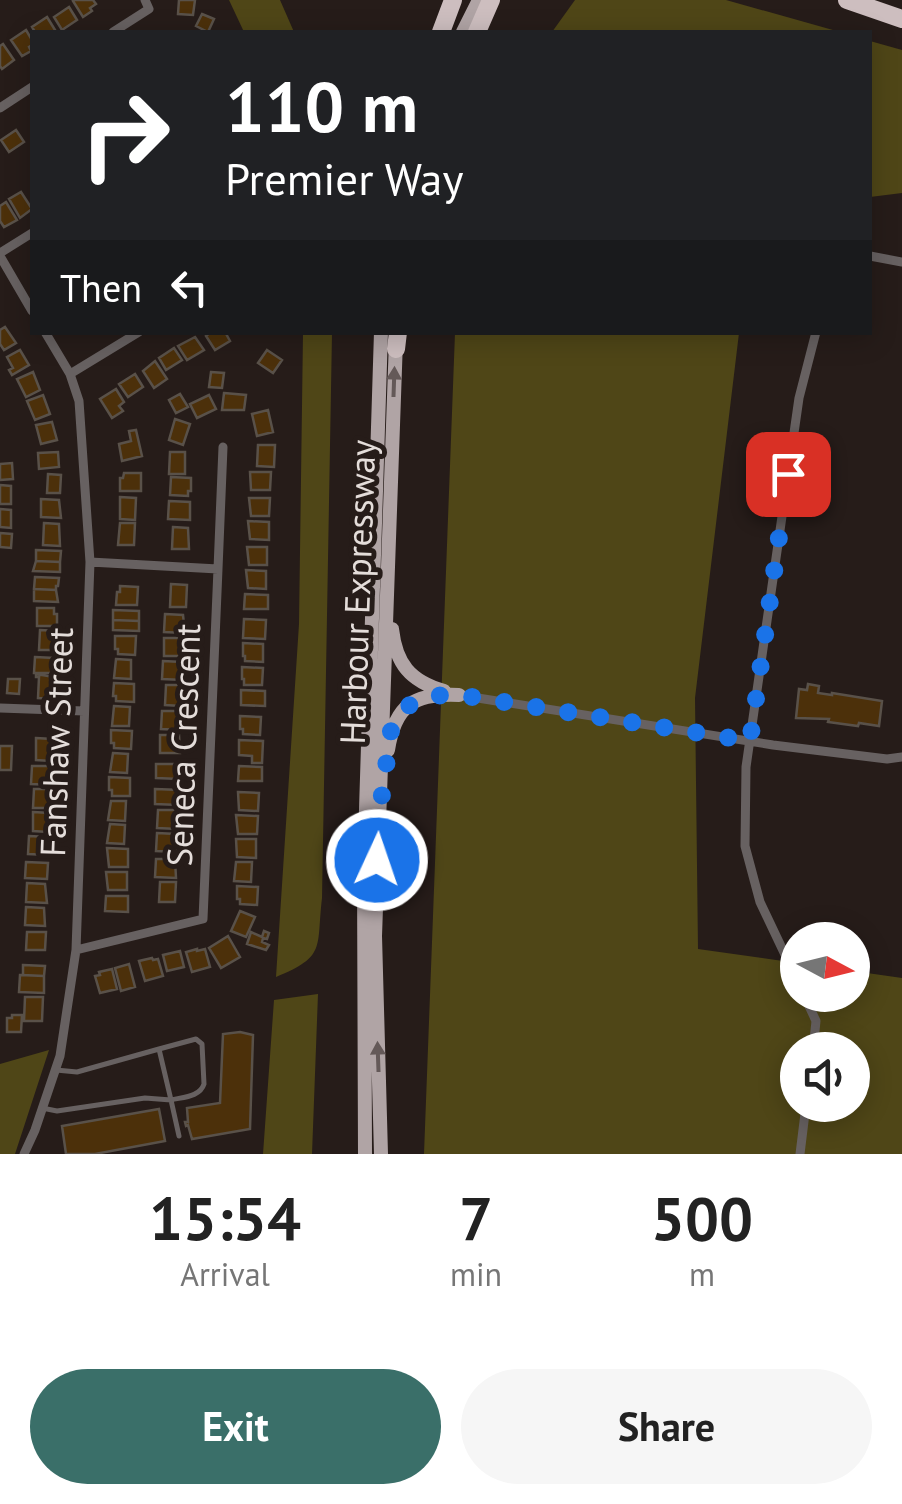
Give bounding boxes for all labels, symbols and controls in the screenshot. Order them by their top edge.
text: 110 m [225,61,418,151]
icon: right [60,70,190,200]
text: Premier Way [225,149,463,207]
icon: left [162,260,217,315]
text: Then [60,263,142,312]
one-way arrow [387,365,403,397]
pin [746,432,831,517]
street label: Harbour Expressway [329,439,385,745]
icon: arrive [761,447,816,502]
street label: Seneca Crescent [156,623,210,867]
street label: Fanshaw Street [29,626,83,857]
position arrow [325,808,429,912]
north arrow [780,922,870,1012]
map controls [780,922,870,1122]
button: sound [780,1032,870,1122]
one-way arrow [370,1040,386,1072]
text: 15:54 [149,1179,301,1257]
text: 7 [459,1179,493,1257]
text: 500 [651,1179,753,1257]
text: Arrival [180,1253,270,1295]
text: min [450,1253,502,1295]
text: m [689,1253,715,1295]
button: Exit [30,1369,441,1484]
button: Share [461,1369,872,1484]

